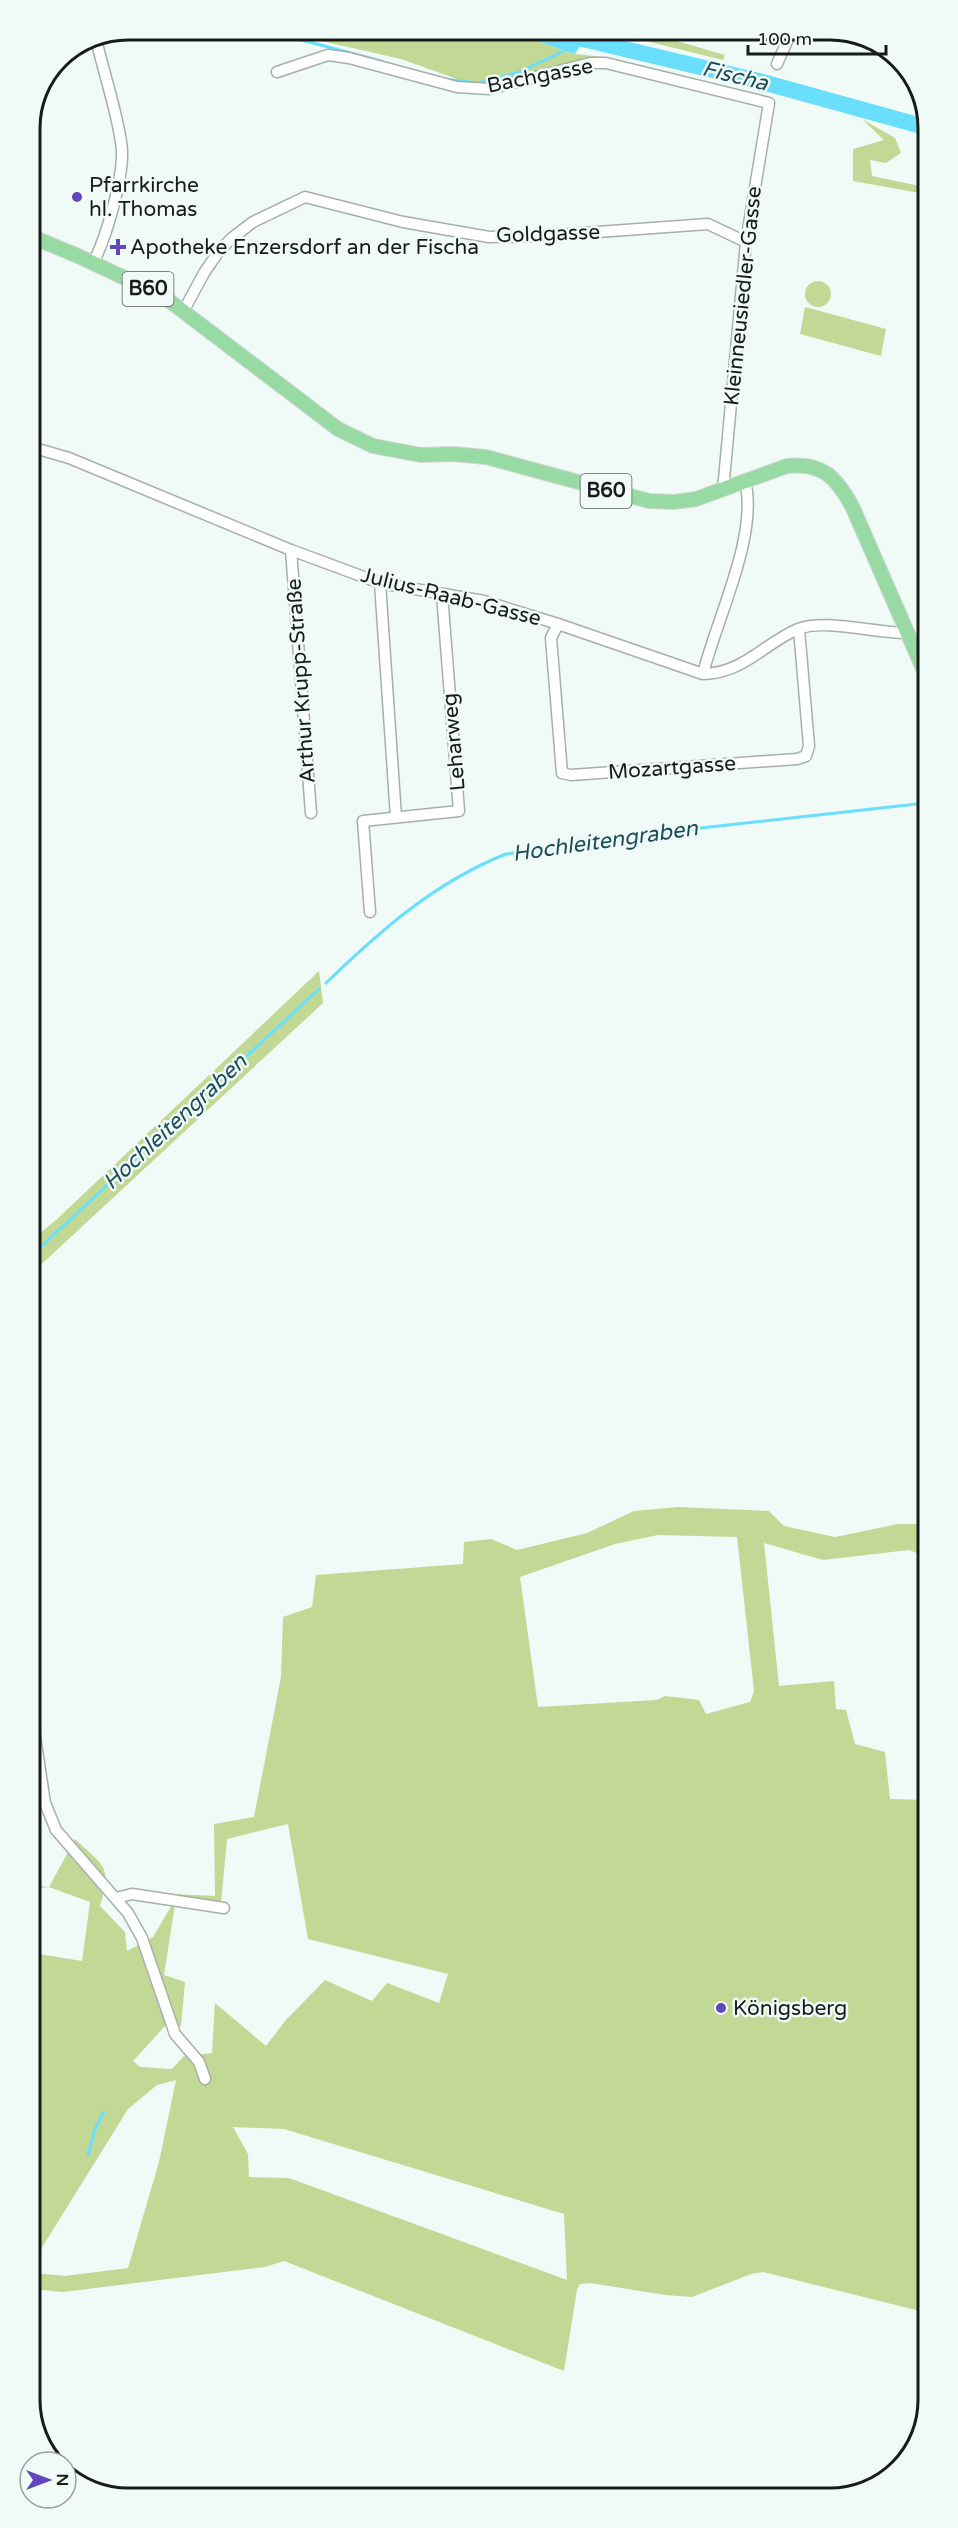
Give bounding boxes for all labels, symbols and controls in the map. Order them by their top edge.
scale bar [748,18,886,56]
text: 100 m [757,28,812,50]
street label: Bachgasse [485,53,595,99]
water label: Fischa [700,55,771,97]
place label: Pfarrkirche hl. Thomas [89,173,199,222]
street label: Kleinneusiedler-Gasse [719,185,767,407]
marker: Pfarrkirche hl. Thomas [70,190,84,204]
street label: Goldgasse [495,220,601,248]
place label: Apotheke Enzersdorf an der Fischa [130,235,479,260]
marker: Apotheke Enzersdorf an der Fischa [111,240,125,254]
road number: B60 [122,272,174,306]
road number: B60 [580,474,632,508]
street label: Julius-Raab-Gasse [358,563,544,631]
street label: Arthur Krupp-Straße [281,578,321,784]
street label: Leharweg [437,692,471,792]
street label: Mozartgasse [607,751,737,785]
water label: Hochleitengraben [511,815,700,867]
water label: Hochleitengraben [98,1048,253,1195]
place label: Königsberg [733,1996,847,2021]
marker: Königsberg [714,2001,728,2015]
north arrow [18,2450,78,2510]
text: N [52,2474,72,2486]

